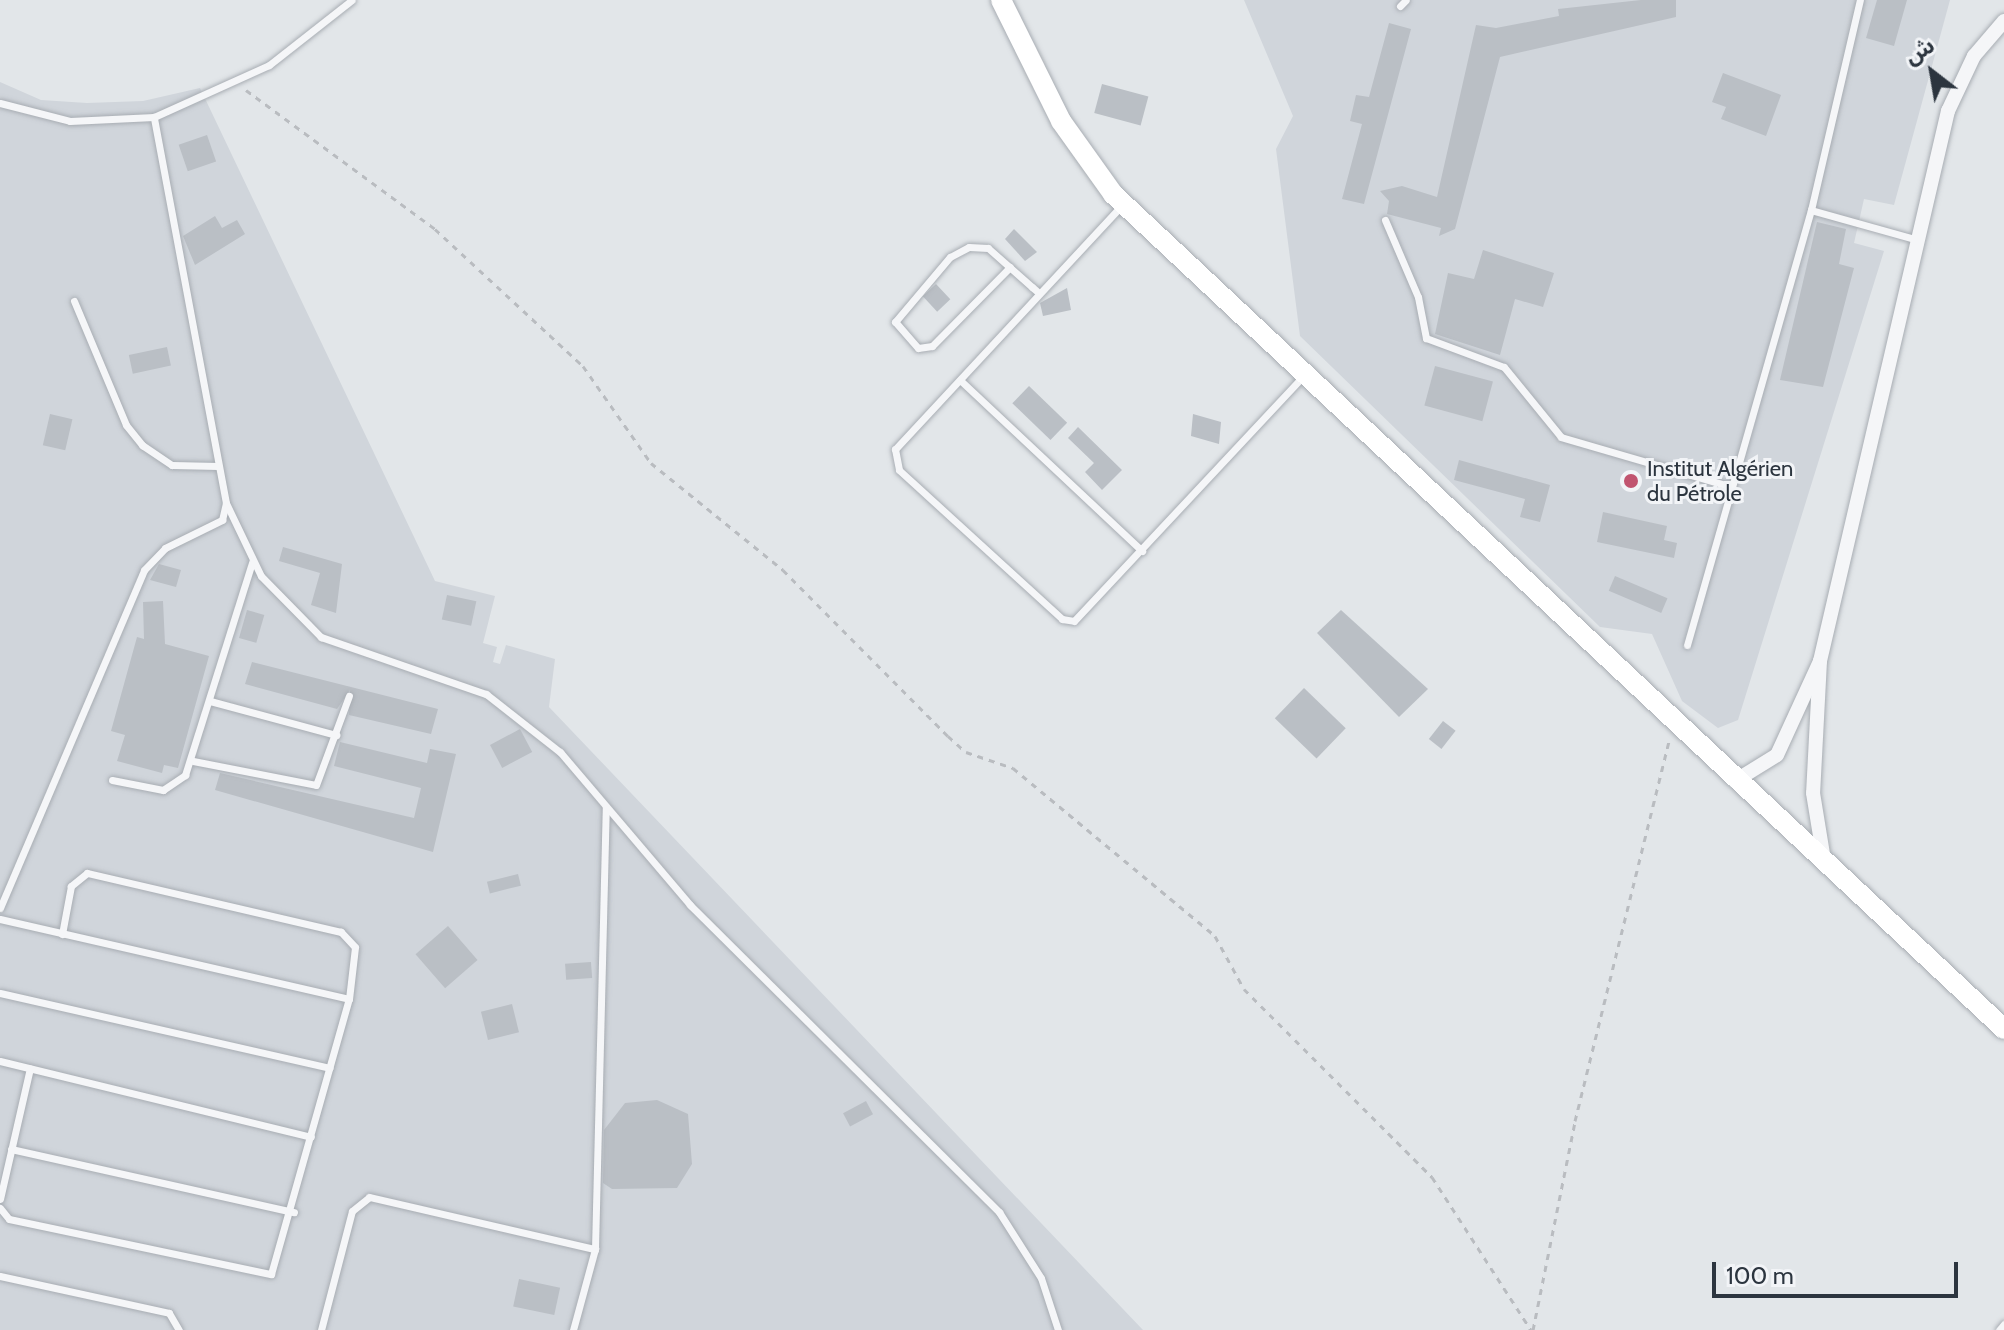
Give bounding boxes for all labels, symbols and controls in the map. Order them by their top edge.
north arrow [1892,32,1972,112]
text: ش [1900,32,1939,70]
place label: Institut Algérien du Pétrole [1647,455,1793,506]
marker: Institut Algérien du Pétrole [1622,472,1640,490]
scale bar [1716,1246,1962,1296]
text: 100 m [1726,1261,1794,1290]

